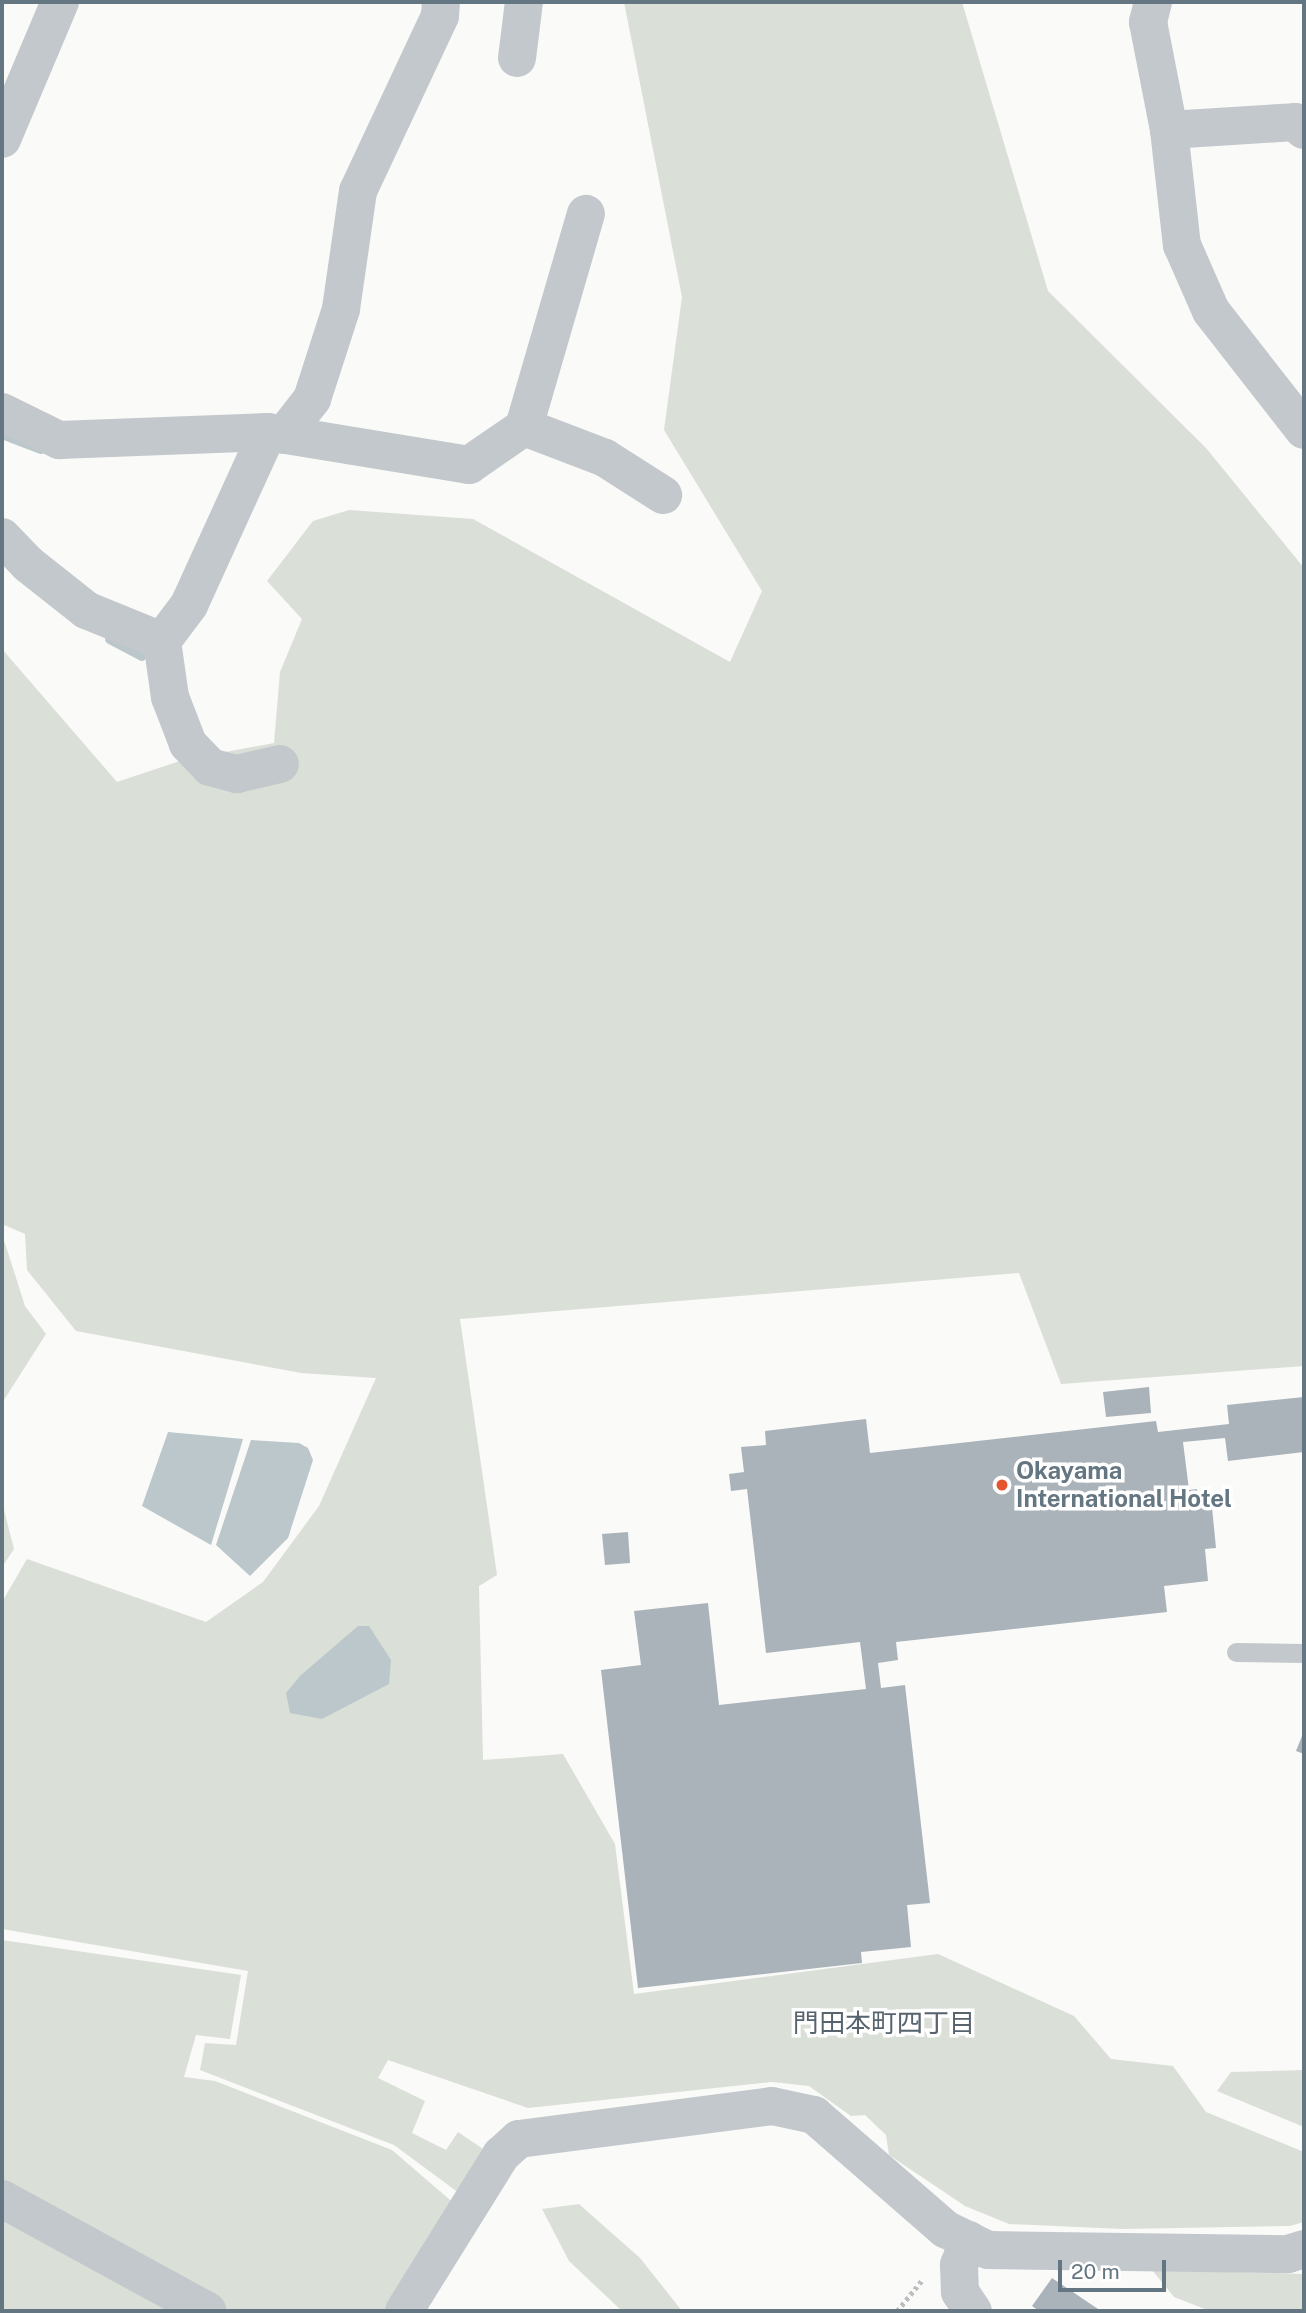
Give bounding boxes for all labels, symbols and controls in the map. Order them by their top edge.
place label: Okayama International Hotel [1016,1457,1232,1513]
marker: Okayama International Hotel [994,1477,1010,1493]
district label: 門田本町四丁目 [793,2007,975,2039]
scale bar [1061,2246,1170,2290]
text: 20 m [1071,2259,1120,2284]

